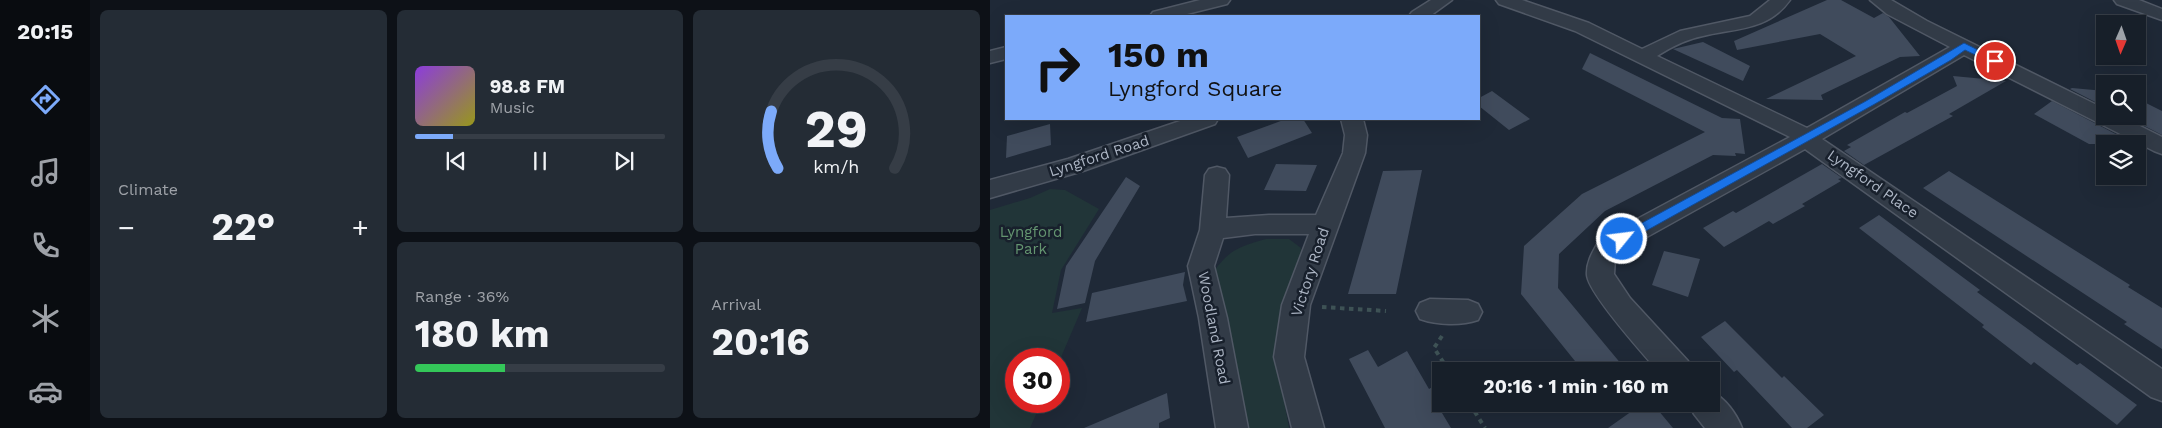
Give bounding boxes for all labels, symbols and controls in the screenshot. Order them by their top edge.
north arrow [2096,15,2146,65]
map controls [2096,15,2146,185]
text: 20:15 [17,19,73,44]
text: 150 m [1108,34,1209,76]
icon: right [1025,35,1090,100]
pin [1974,40,2016,82]
icon: arrive [1981,47,2009,75]
text: 98.8 FM [490,75,565,98]
button: search [2096,75,2146,125]
text: Lyngford Square [1108,76,1283,101]
icon: directions [28,82,63,117]
text: Music [490,98,535,117]
text: 29 [805,99,868,160]
street label: Lyngford Road [1047,131,1151,181]
button: layers [2096,135,2146,185]
street label: Lyngford Place [1824,146,1922,222]
icon: previous [442,147,470,175]
icon: pause [526,147,554,175]
icon: next [610,147,638,175]
icon: music [28,155,63,190]
text: km/h [814,156,860,177]
text: Climate [118,180,178,199]
text: 22° [211,205,275,249]
text: − [118,211,135,244]
text: + [352,211,369,244]
position arrow [1595,212,1647,264]
park label: Lyngford Park [1000,223,1062,258]
street label: Victory Road [1287,225,1333,319]
icon: phone [28,228,63,263]
street label: Woodland Road [1194,270,1234,386]
text: Range · 36% [415,287,509,306]
text: Arrival [711,295,761,314]
icon: climate [28,301,63,336]
text: 180 km [415,312,550,356]
text: 20:16 [711,320,810,364]
speed limit sign: 30 [1005,348,1070,413]
icon: car [28,374,63,409]
text: 20:16 · 1 min · 160 m [1483,375,1669,398]

